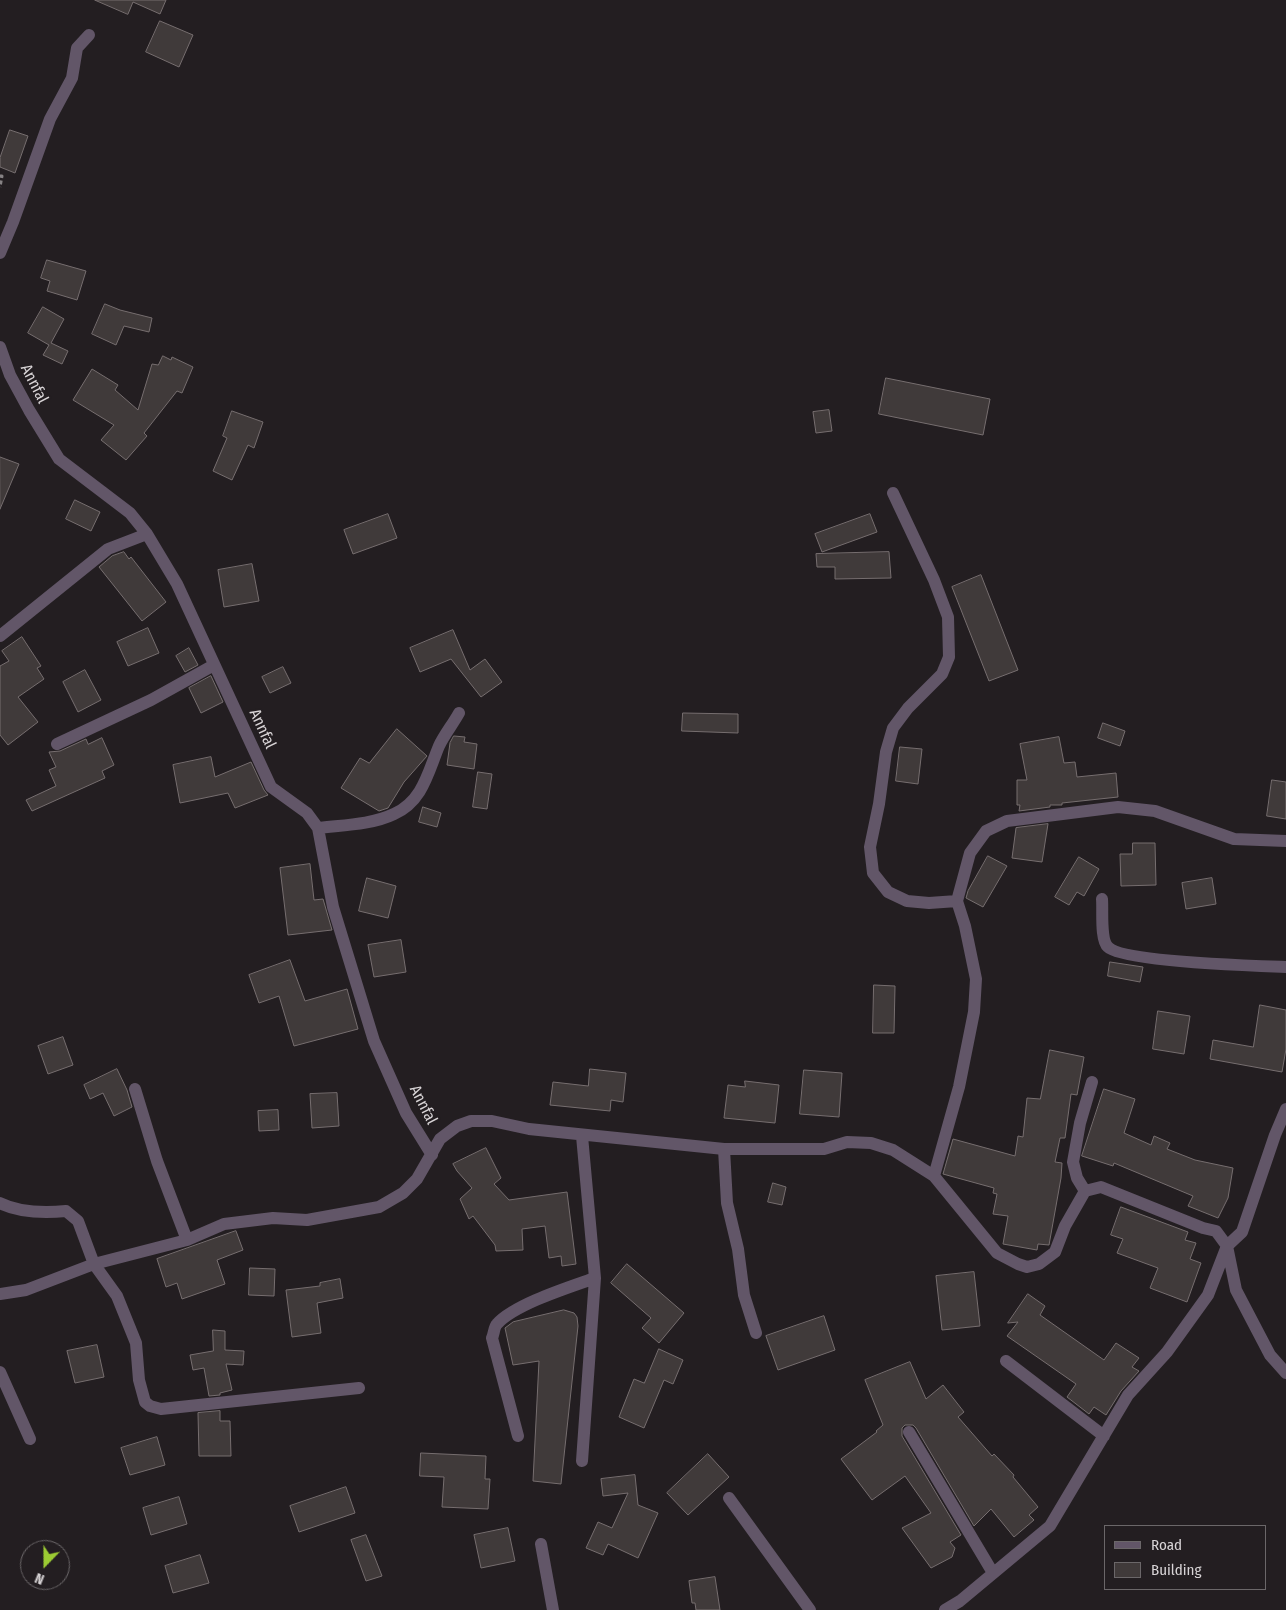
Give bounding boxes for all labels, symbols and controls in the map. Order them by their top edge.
street label: Annfal [16,361,52,407]
street label: Annfal [244,706,280,752]
street label: Annfal [405,1082,441,1128]
legend [1104,1525,1266,1590]
text: Road [1151,1536,1182,1554]
north arrow [20,1540,70,1590]
text: Building [1151,1561,1202,1579]
text: N [33,1569,47,1588]

